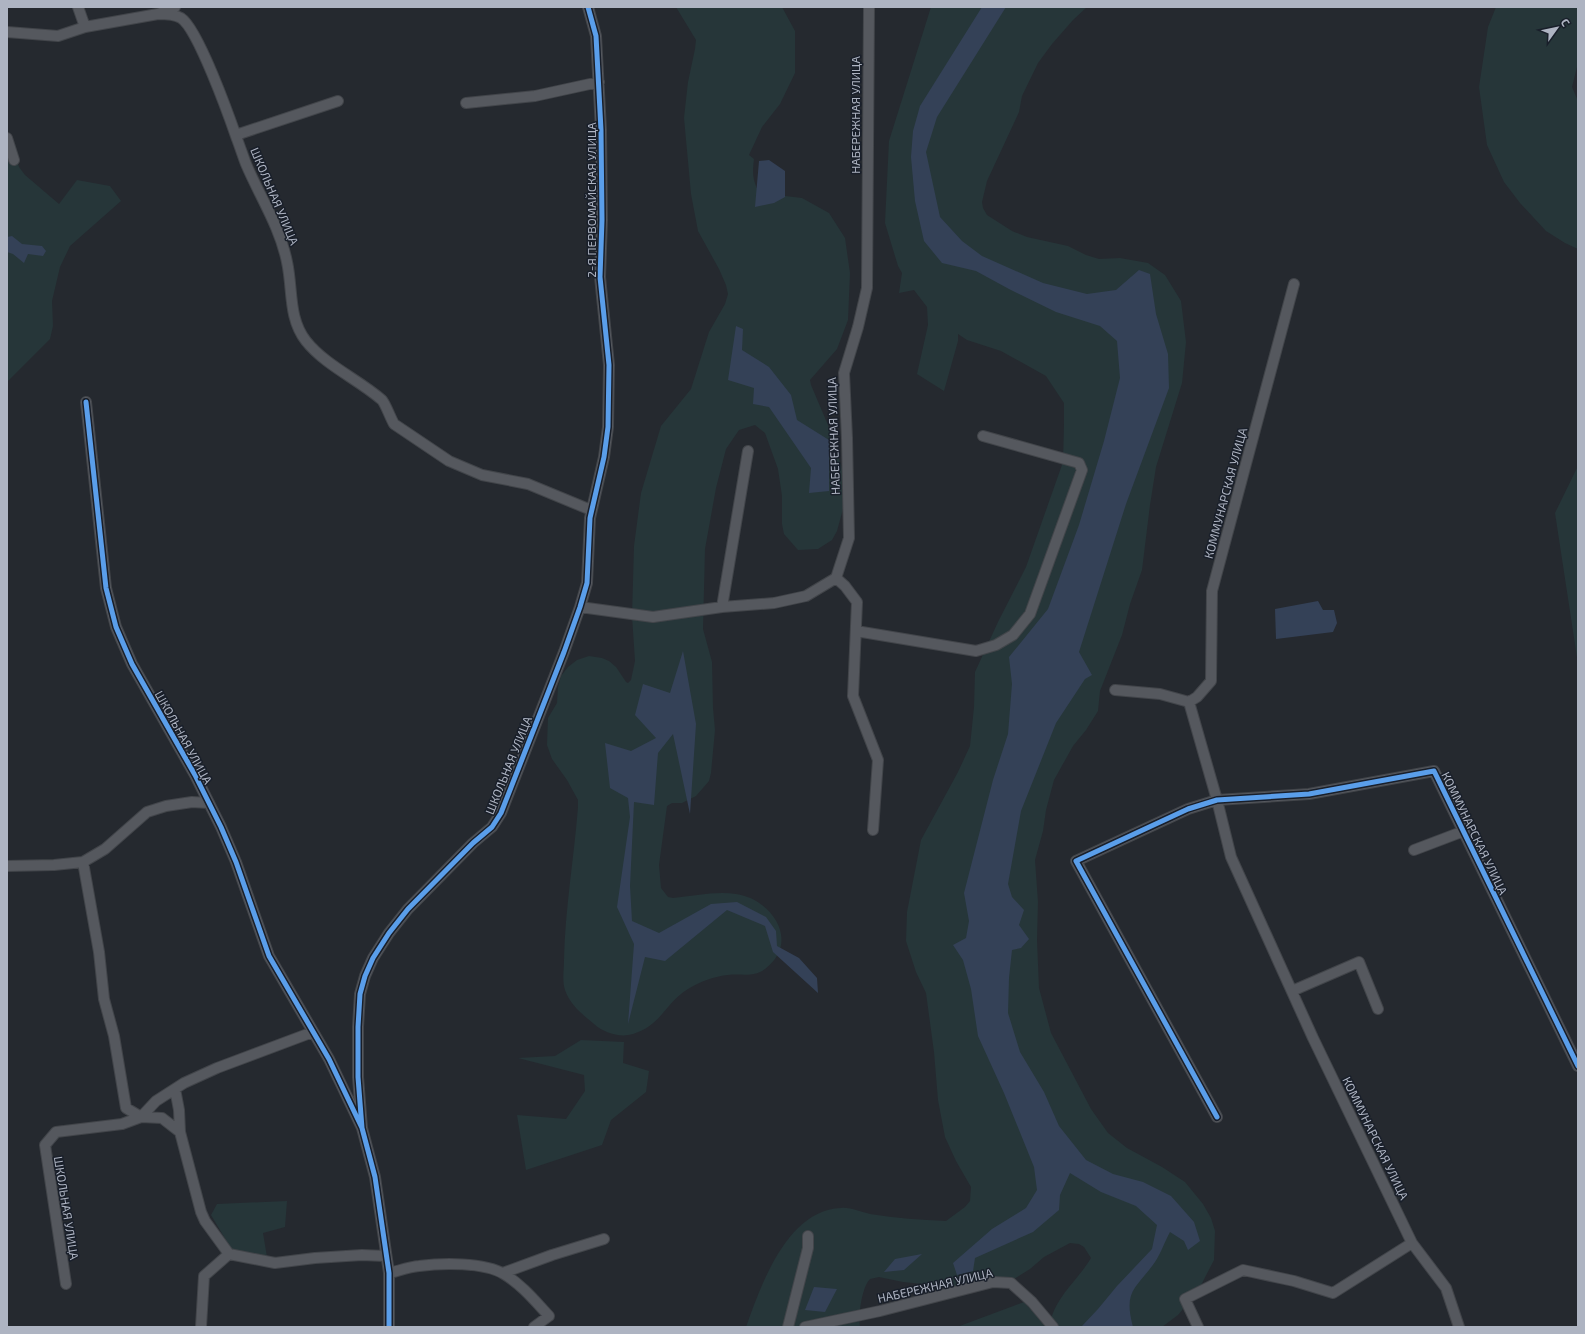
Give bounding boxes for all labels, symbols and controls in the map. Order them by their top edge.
north arrow [1537,8,1577,48]
text: С [1559,16,1573,29]
street label: НАБЕРЕЖНАЯ УЛИЦА [848,56,862,174]
street label: 2-Я ПЕРВОМАЙСКАЯ УЛИЦА [584,122,598,278]
street label: ШКОЛЬНАЯ УЛИЦА [248,145,302,247]
street label: НАБЕРЕЖНАЯ УЛИЦА [824,376,842,495]
street label: КОММУНАРСКАЯ УЛИЦА [1201,425,1249,560]
street label: ШКОЛЬНАЯ УЛИЦА [152,688,216,787]
street label: ШКОЛЬНАЯ УЛИЦА [482,713,534,816]
street label: КОММУНАРСКАЯ УЛИЦА [1439,769,1511,897]
street label: КОММУНАРСКАЯ УЛИЦА [1340,1074,1412,1202]
street label: ШКОЛЬНАЯ УЛИЦА [52,1155,82,1261]
street label: НАБЕРЕЖНАЯ УЛИЦА [876,1265,994,1305]

